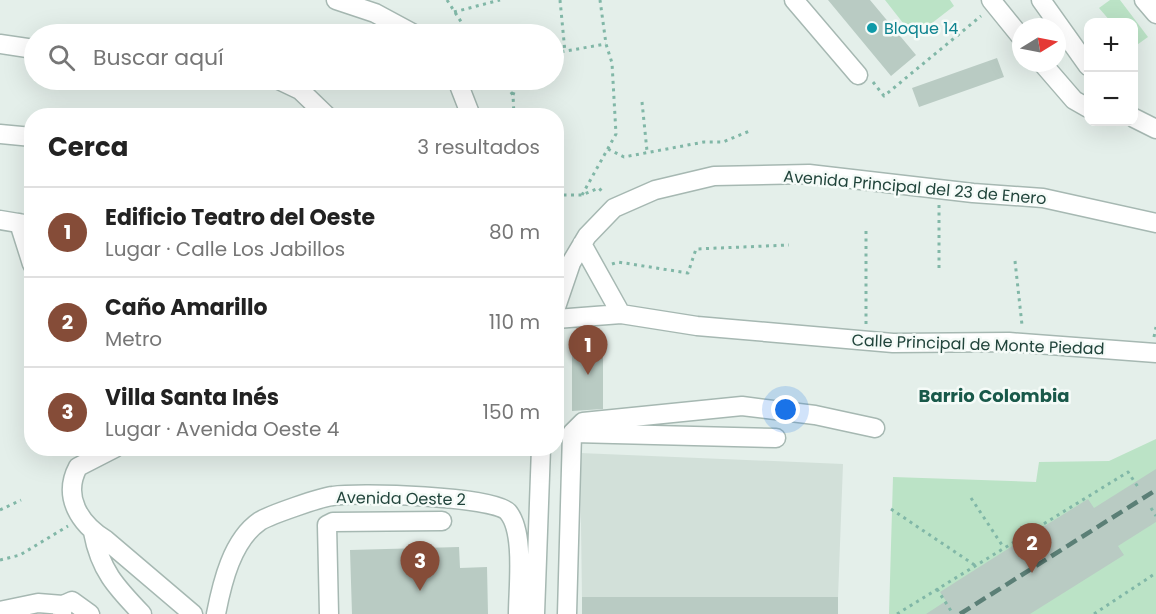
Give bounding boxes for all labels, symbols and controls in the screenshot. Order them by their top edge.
place label: Bloque 14 [884,17,958,40]
north arrow [1012,18,1066,72]
map controls [1084,18,1138,126]
button: + [1084,18,1138,72]
marker: Bloque 14 [865,21,879,35]
search box [24,24,564,90]
icon: search [45,41,78,74]
text: Buscar aquí [93,42,224,73]
button: − [1084,72,1138,126]
text: Cerca [48,129,128,165]
text: 3 resultados [417,133,540,161]
street label: Avenida Principal del 23 de Enero [782,165,1048,210]
text: Edificio Teatro del Oeste [105,202,375,233]
text: 1 [64,218,71,246]
text: 80 m [489,218,540,246]
text: Lugar · Calle Los Jabillos [105,235,345,263]
text: Caño Amarillo [105,292,268,323]
text: 2 [62,308,73,336]
text: 110 m [489,308,540,336]
text: Metro [105,325,162,353]
pin: 1 [568,326,608,375]
street label: Calle Principal de Monte Piedad [851,329,1105,360]
text: Villa Santa Inés [105,382,279,413]
district label: Barrio Colombia [919,383,1069,408]
your location [771,395,800,424]
text: 3 [61,398,74,426]
text: 150 m [483,398,540,426]
text: Lugar · Avenida Oeste 4 [105,415,339,443]
street label: Avenida Oeste 2 [336,486,466,511]
pin: 2 [1012,524,1052,573]
pin: 3 [400,542,440,591]

